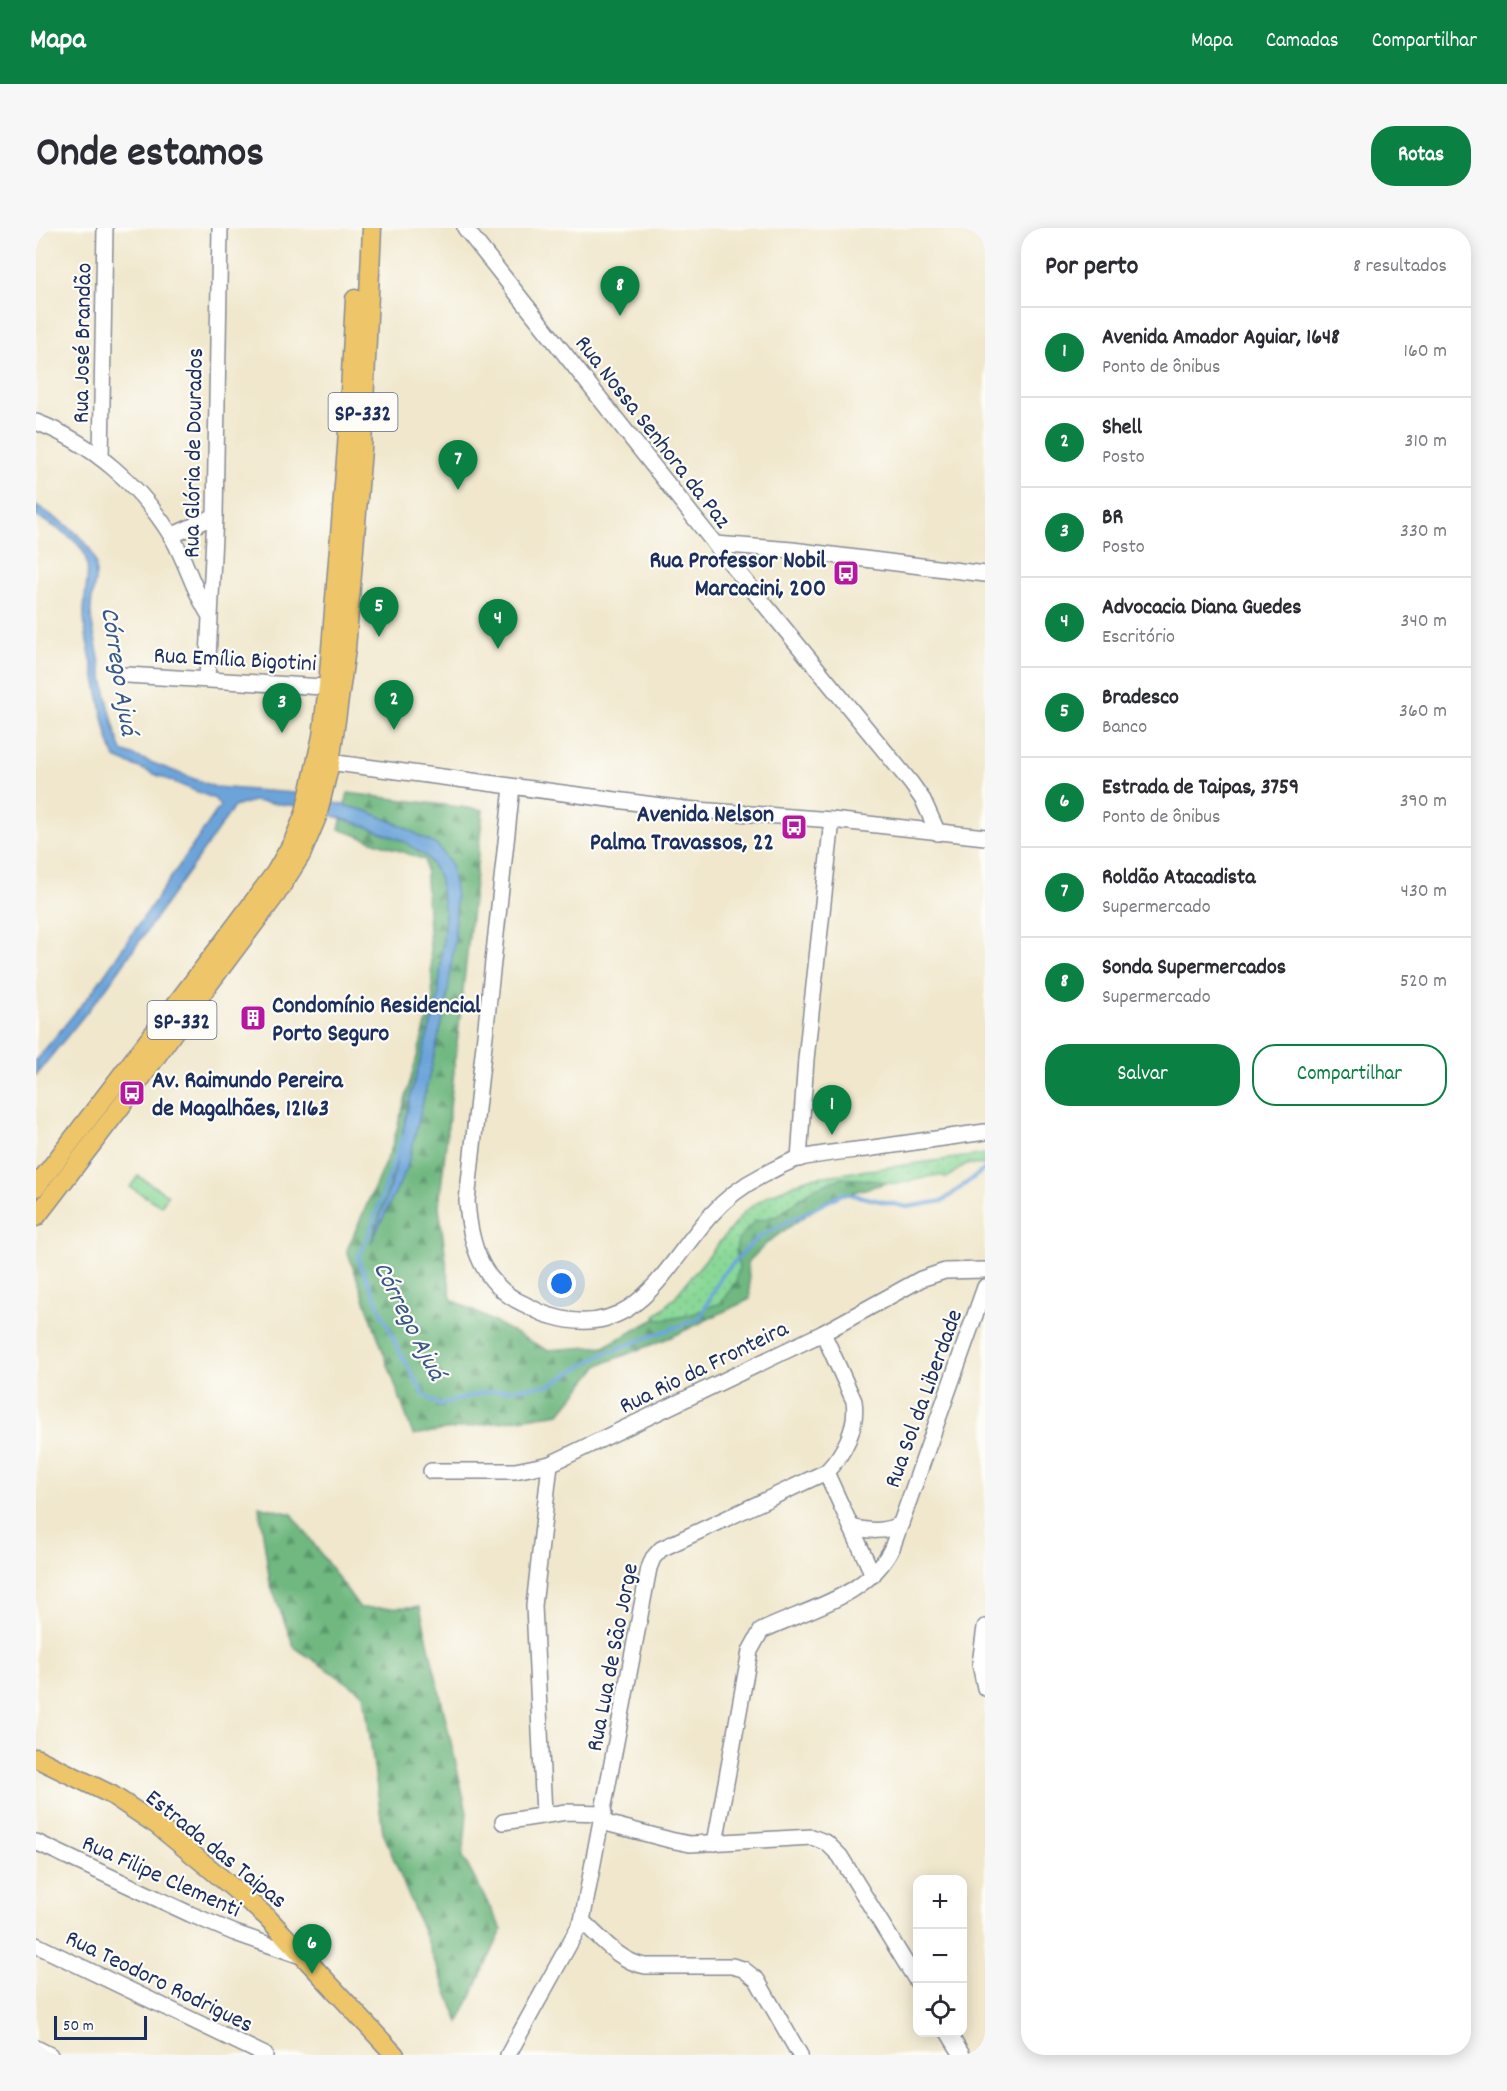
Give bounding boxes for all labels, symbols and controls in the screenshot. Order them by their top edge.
text: Mapa [30,22,86,62]
text: Mapa [1191,27,1233,57]
text: Camadas [1266,27,1339,57]
text: Compartilhar [1372,27,1477,57]
text: Onde estamos [36,126,264,186]
button: Rotas [1371,126,1471,186]
text: Por perto [1045,249,1138,286]
text: 8 resultados [1353,253,1447,281]
street label: Rua José Brandão [66,262,102,424]
pin: 8 [600,266,640,316]
text: Avenida Amador Aguiar, 1648 [1102,323,1340,354]
street label: Rua Nossa Senhora da Paz [565,329,738,537]
text: 1 [1062,338,1067,366]
text: 160 m [1404,338,1447,366]
street label: Rua Glória de Dourados [176,348,214,558]
text: Ponto de ônibus [1102,354,1220,382]
road number: SP-332 [328,393,398,431]
text: Shell [1102,413,1142,444]
text: 2 [1060,428,1069,456]
text: 310 m [1405,428,1447,456]
pin: 7 [438,440,478,490]
text: Posto [1102,444,1145,472]
text: BR [1102,503,1123,534]
text: 3 [1060,518,1069,546]
text: 330 m [1400,518,1447,546]
text: Posto [1102,534,1145,562]
place label: Rua Professor Nobil Marcacini, 200 [649,545,826,607]
bus stop icon: Rua Professor Nobil Marcacini, 200 [831,558,861,588]
pin: 5 [360,588,398,637]
text: Advocacia Diana Guedes [1102,593,1301,624]
pin: 4 [478,600,518,649]
water label: Córrego Ajuá [89,605,146,740]
text: 4 [1060,608,1069,636]
text: 340 m [1401,608,1447,636]
text: Escritório [1102,624,1175,652]
street label: Rua Emília Bigotini [152,640,317,682]
pin: 2 [374,680,414,730]
text: Bradesco [1102,683,1179,714]
pin: 3 [262,684,302,733]
text: 5 [1060,698,1069,726]
text: 360 m [1399,698,1447,726]
text: Banco [1102,714,1147,742]
text: Estrada de Taipas, 3759 [1102,773,1299,804]
text: 6 [1060,788,1069,816]
text: 390 m [1400,788,1447,816]
place label: Avenida Nelson Palma Travassos, 22 [590,799,774,861]
text: Ponto de ônibus [1102,804,1220,832]
bus stop icon: Avenida Nelson Palma Travassos, 22 [779,812,809,842]
text: Roldão Atacadista [1102,863,1256,894]
text: 7 [1061,878,1068,906]
text: 430 m [1401,878,1447,906]
text: Supermercado [1102,894,1211,922]
text: Sonda Supermercados [1102,953,1286,984]
text: 8 [1060,968,1069,996]
text: 520 m [1400,968,1447,996]
text: Supermercado [1102,984,1211,1012]
place label: Condomínio Residencial Porto Seguro [272,990,481,1052]
road number: SP-332 [148,1001,216,1039]
building icon: Condomínio Residencial Porto Seguro [238,1003,268,1033]
button: Salvar [1045,1044,1240,1106]
button: Compartilhar [1252,1044,1447,1106]
place label: Av. Raimundo Pereira de Magalhães, 12163 [152,1065,343,1127]
bus stop icon: Av. Raimundo Pereira de Magalhães, 12163 [117,1078,147,1108]
pin: 1 [812,1086,852,1135]
water label: Córrego Ajuá [362,1256,455,1389]
your location [547,1269,576,1298]
street label: Rua Sol da Liberdade [877,1305,973,1493]
street label: Rua Rio da Fronteira [614,1313,795,1424]
street label: Rua Lua de São Jorge [579,1561,649,1755]
street label: Estrada das Taipas [137,1782,293,1918]
street label: Rua Filipe Clementi [76,1828,246,1928]
map controls [913,1875,967,2037]
button: + [913,1875,967,1929]
street label: Rua Teodoro Rodrigues [59,1922,258,2043]
pin: 6 [292,1924,332,1974]
button: − [913,1929,967,1983]
button: locate [913,1983,967,2037]
scale bar [54,2013,147,2040]
text: 50 m [63,2015,94,2038]

